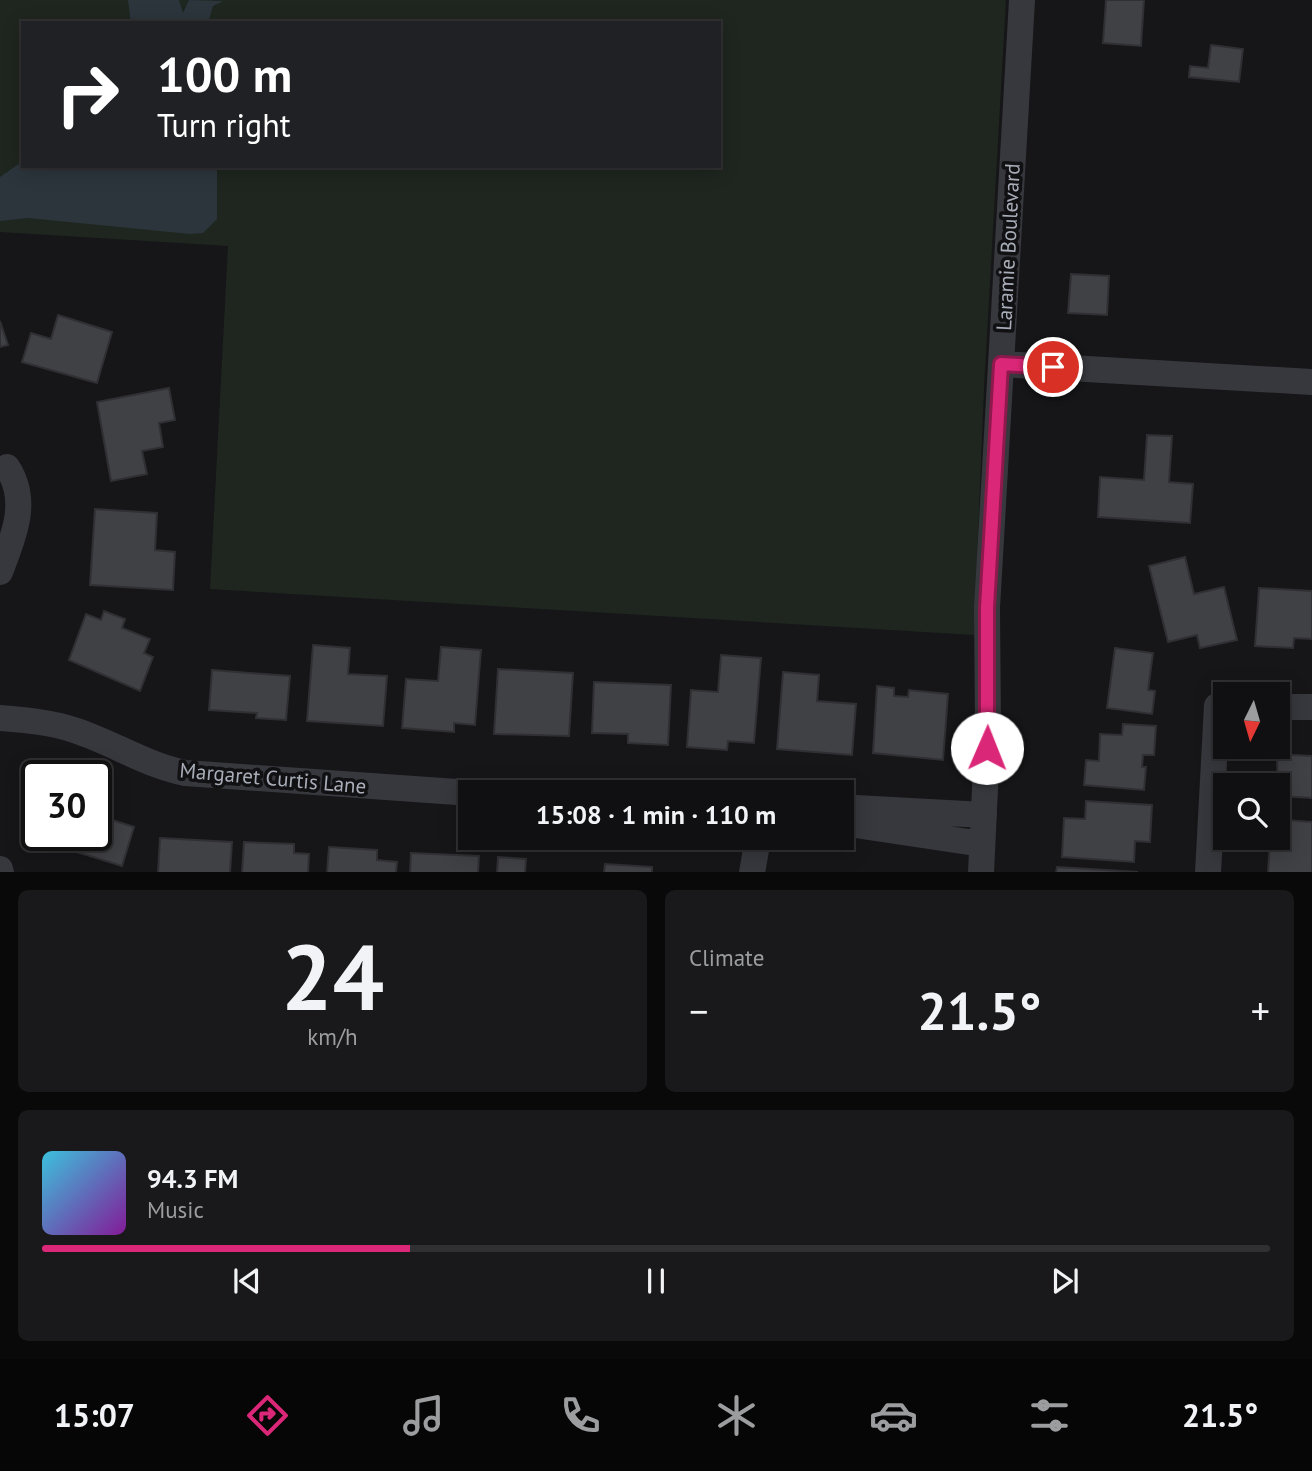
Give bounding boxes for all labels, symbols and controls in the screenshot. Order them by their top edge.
text: 100 m [157,42,292,106]
icon: right [42,49,133,140]
text: Turn right [157,104,291,146]
street label: Laramie Boulevard [990,163,1026,331]
pin [1023,337,1083,397]
icon: arrive [1034,348,1072,386]
north arrow [1213,682,1290,760]
map controls [1213,682,1290,850]
position arrow [950,711,1024,785]
street label: Margaret Curtis Lane [179,756,367,800]
speed limit sign: 30 [21,760,112,851]
button: search [1213,773,1290,850]
text: 15:08 · 1 min · 110 m [536,798,776,831]
text: 24 [281,917,384,1035]
text: Climate [689,943,764,972]
text: 21.5° [918,977,1041,1044]
text: − [689,986,708,1035]
text: + [1251,986,1270,1035]
text: km/h [307,1022,358,1051]
text: 94.3 FM [147,1162,238,1195]
text: Music [147,1195,204,1224]
icon: previous [228,1262,266,1300]
icon: pause [637,1262,675,1300]
icon: next [1046,1262,1084,1300]
icon: directions [243,1391,292,1440]
icon: music [399,1391,448,1440]
icon: phone [556,1391,605,1440]
icon: climate [712,1391,761,1440]
icon: car [869,1391,918,1440]
icon: filters [1025,1391,1074,1440]
text: 15:07 [54,1394,135,1436]
text: 21.5° [1182,1394,1258,1436]

